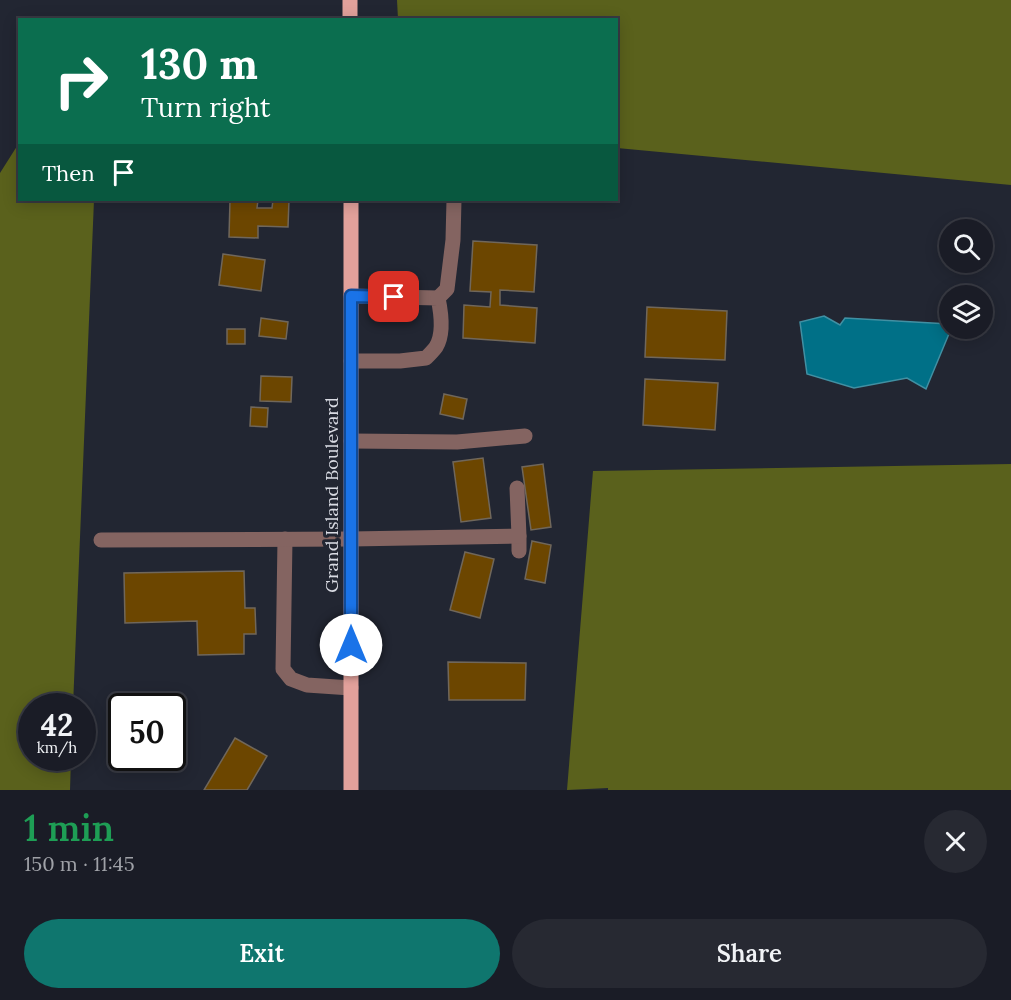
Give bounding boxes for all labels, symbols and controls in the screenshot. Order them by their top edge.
text: 130 m [141,37,258,91]
icon: right [42,42,120,120]
text: Turn right [141,90,270,124]
icon: arrive [107,156,140,189]
text: Then [42,159,95,187]
map controls [939,219,993,339]
button: search [939,219,993,273]
pin [368,271,419,322]
icon: arrive [377,280,410,313]
button: layers [939,285,993,339]
street label: Grand Island Boulevard [320,397,343,593]
position arrow [319,613,383,677]
speed limit sign: 50 [108,693,186,771]
text: 42 [41,706,73,744]
text: km/h [37,738,77,757]
text: 1 min [24,805,114,851]
button: close [924,810,987,873]
text: 150 m · 11:45 [24,851,135,876]
button: Exit [24,919,500,988]
button: Share [512,919,987,988]

